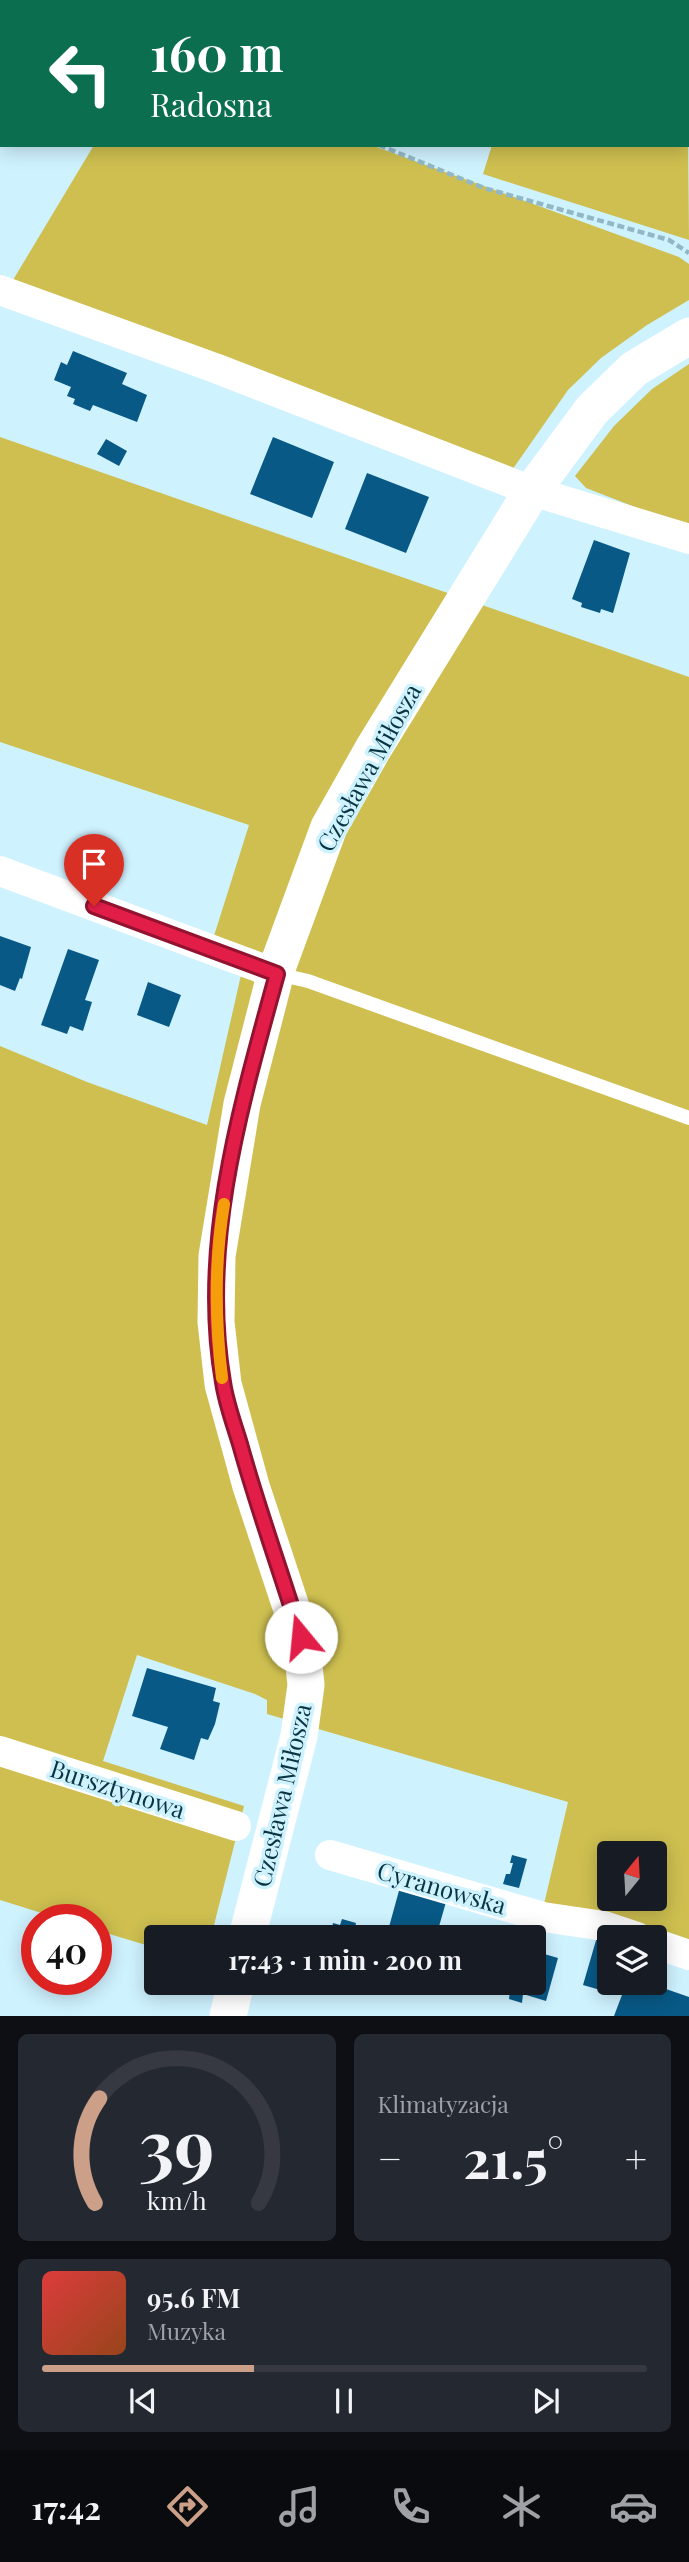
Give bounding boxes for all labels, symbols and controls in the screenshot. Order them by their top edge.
text: 160 m [150,19,284,84]
icon: left [35,28,126,119]
text: Radosna [150,82,272,125]
street label: Czesława Miłosza [309,677,427,857]
pin [64,834,124,906]
icon: arrive [75,845,113,883]
position arrow [264,1600,338,1674]
street label: Czesława Miłosza [244,1700,318,1890]
street label: Bursztynowa [47,1751,190,1825]
north arrow [597,1841,667,1911]
map controls [597,1841,667,1995]
street label: Cyranowska [374,1853,510,1921]
speed limit sign: 40 [21,1904,112,1995]
button: layers [597,1925,667,1995]
text: 17:43 · 1 min · 200 m [228,1942,462,1977]
text: Klimatyzacja [378,2088,509,2119]
text: 39 [139,2095,215,2192]
text: 21.5° [463,2123,564,2192]
text: − [378,2132,402,2183]
text: + [625,2132,647,2183]
text: km/h [147,2183,207,2216]
text: 95.6 FM [147,2280,240,2315]
text: Muzyka [147,2315,226,2346]
icon: previous [124,2382,162,2420]
icon: pause [325,2382,363,2420]
icon: next [527,2382,565,2420]
icon: directions [163,2482,212,2531]
icon: music [275,2482,324,2531]
icon: phone [386,2482,435,2531]
icon: climate [497,2482,546,2531]
icon: car [609,2482,658,2531]
text: 17:42 [31,2485,101,2528]

